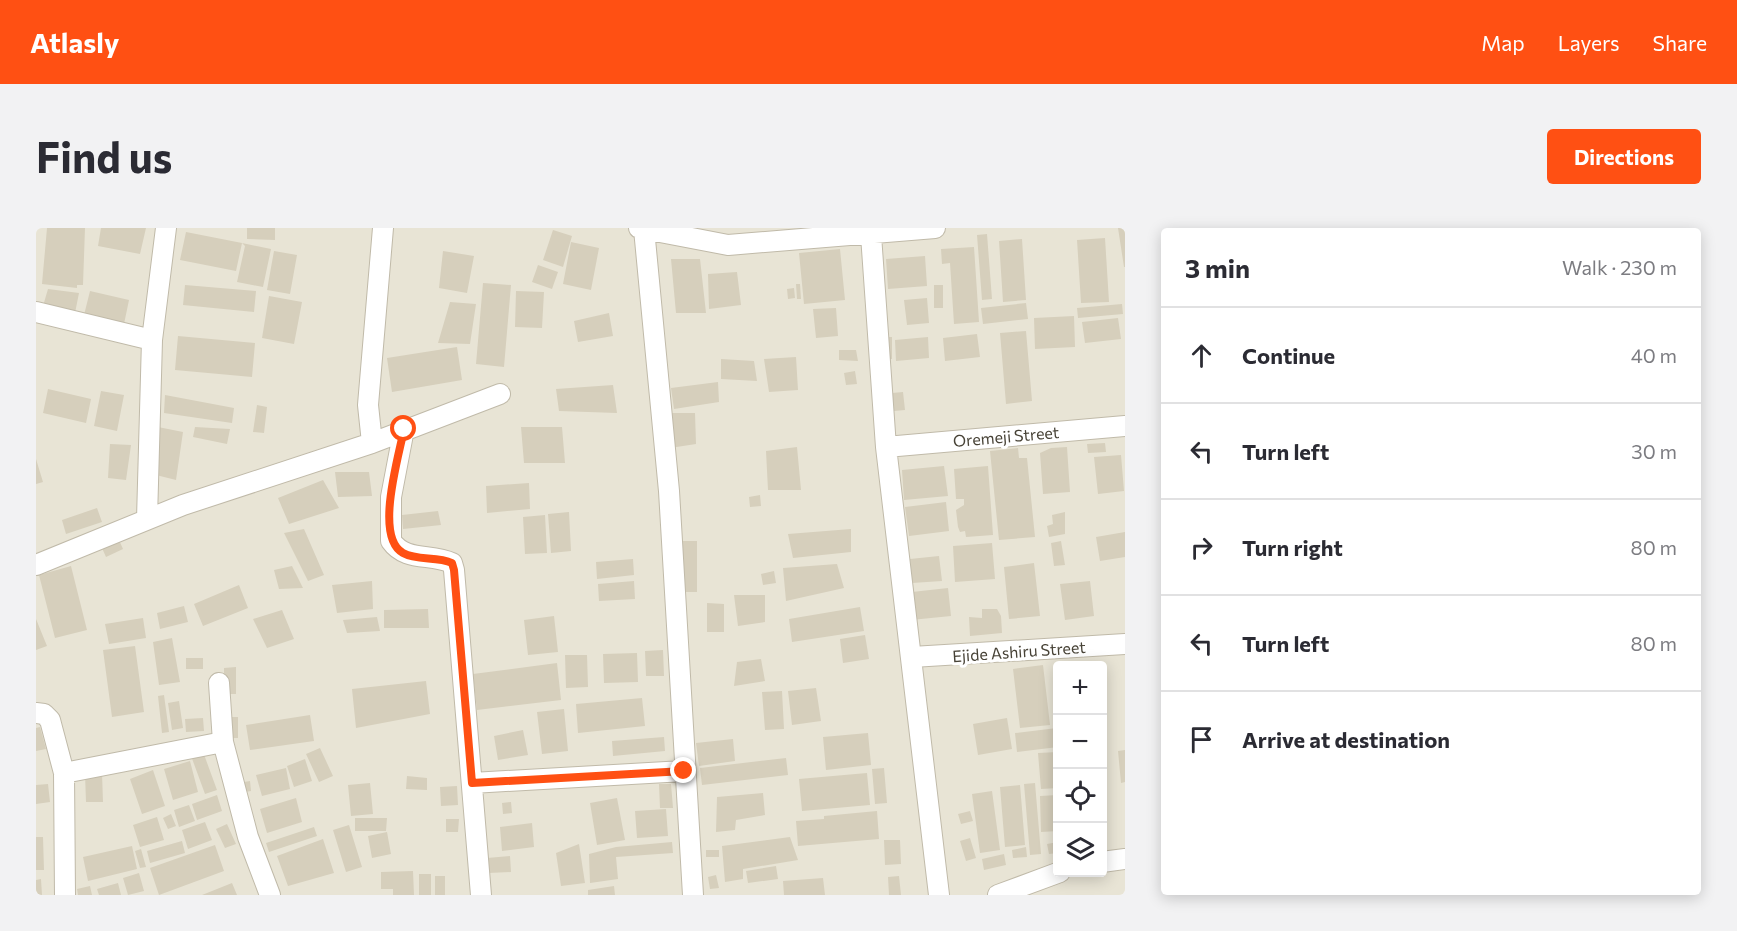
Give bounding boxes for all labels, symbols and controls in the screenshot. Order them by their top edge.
text: Atlasly [30,25,119,59]
text: Map [1481,30,1525,55]
text: Layers [1558,30,1620,55]
text: Share [1653,30,1707,55]
button: Directions [1547,129,1701,184]
text: Find us [36,130,172,182]
text: 3 min [1185,252,1250,283]
text: Walk · 230 m [1562,255,1677,279]
icon: ahead [1185,339,1218,372]
text: Continue [1242,342,1335,369]
text: 40 m [1631,343,1677,367]
route start [390,415,416,441]
street label: Oremeji Street [952,422,1060,450]
icon: left [1185,435,1218,468]
text: Turn left [1242,438,1329,465]
text: 30 m [1631,439,1677,463]
icon: right [1185,531,1218,564]
text: Turn right [1242,534,1343,561]
text: 80 m [1631,535,1677,559]
icon: left [1185,627,1218,660]
text: Turn left [1242,630,1329,657]
text: 80 m [1631,631,1677,655]
street label: Ejide Ashiru Street [952,637,1087,665]
map controls [1053,661,1107,877]
button: + [1053,661,1107,715]
button: − [1053,715,1107,769]
icon: arrive [1185,723,1218,756]
text: Arrive at destination [1242,726,1450,753]
route end [670,757,696,783]
button: locate [1053,769,1107,823]
button: layers [1053,823,1107,877]

